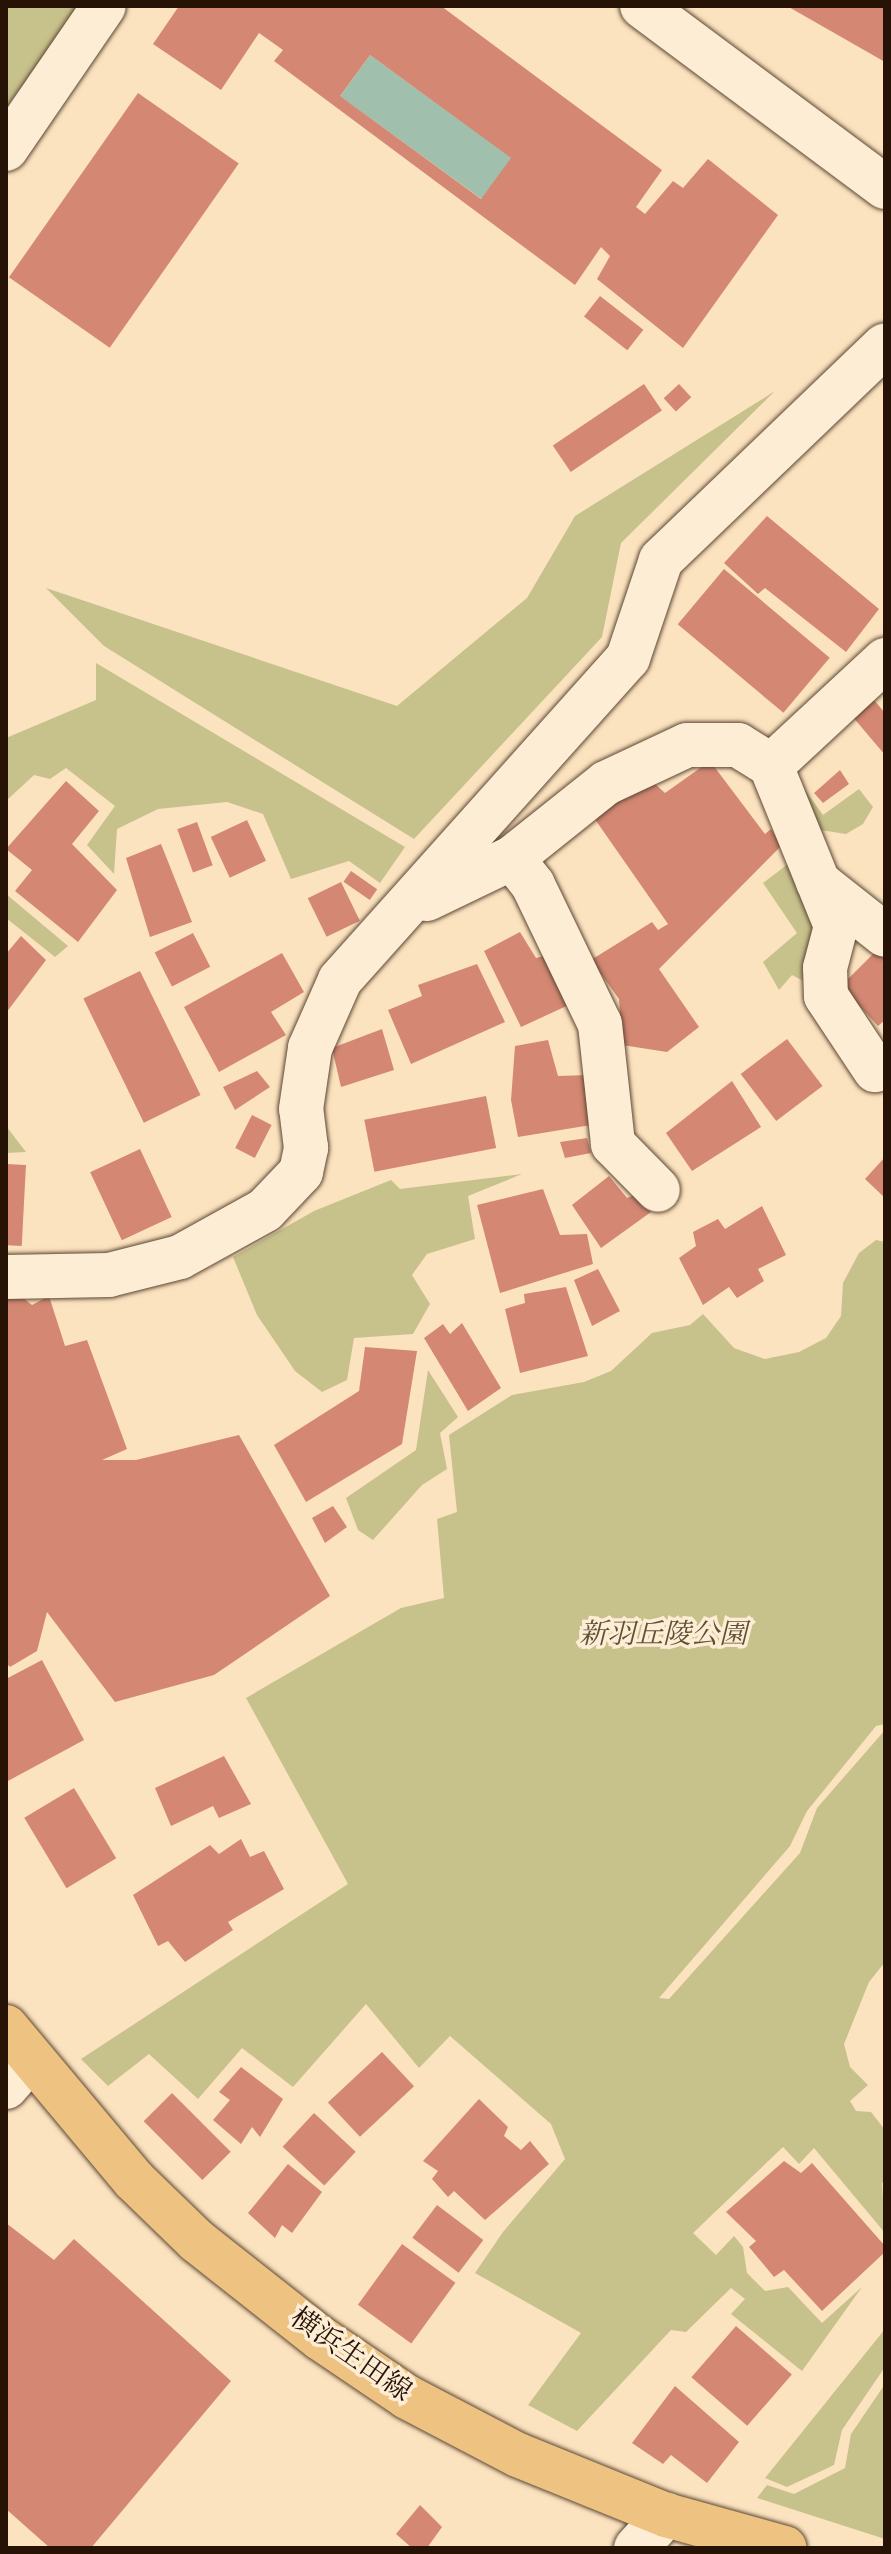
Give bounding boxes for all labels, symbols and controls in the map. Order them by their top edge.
park label: 新羽丘陵公園 [579,1619,747,1653]
street label: 横浜生田線 [283,2302,417,2410]

